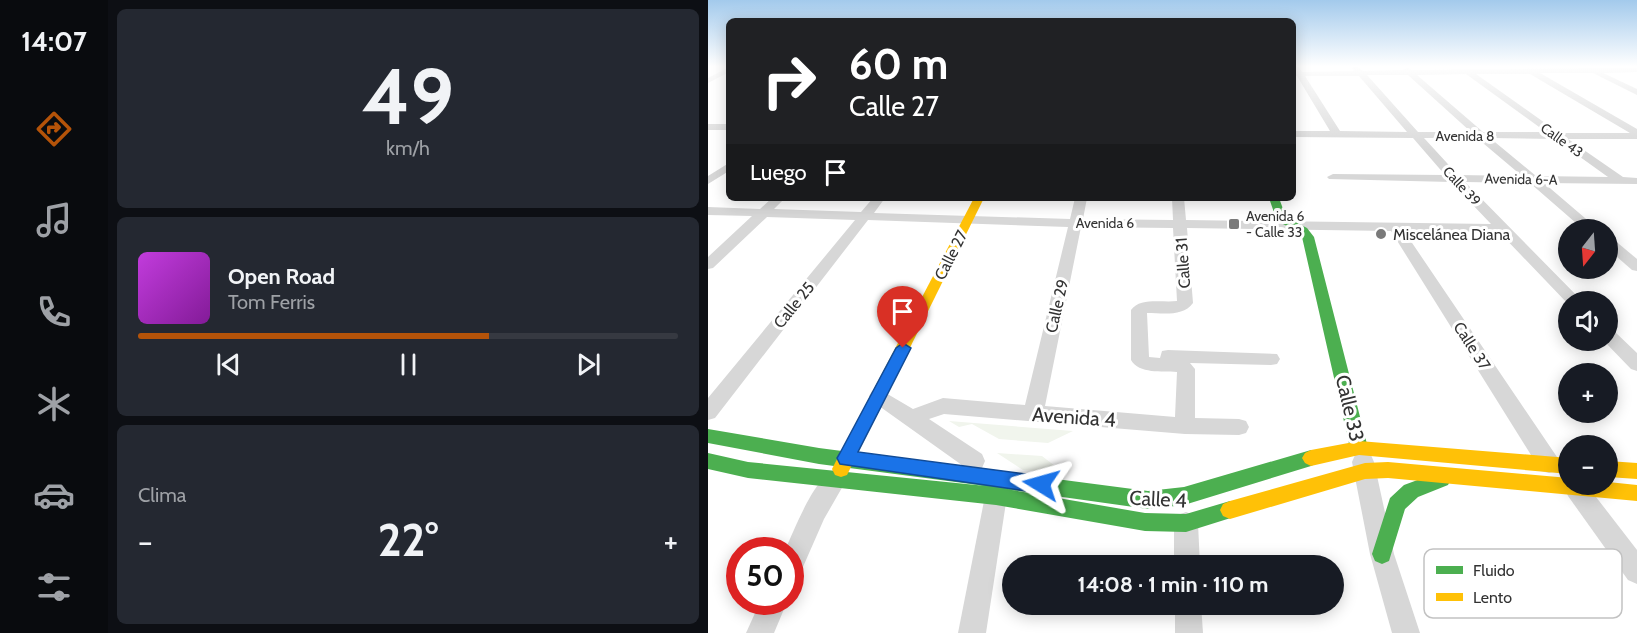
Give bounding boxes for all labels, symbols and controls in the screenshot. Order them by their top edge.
text: 14:07 [21,25,87,58]
text: 60 m [849,38,948,90]
icon: right [750,42,828,120]
text: 49 [362,49,454,144]
text: Calle 27 [849,90,939,123]
icon: directions [33,108,75,150]
street label: Calle 43 [1537,119,1587,161]
street label: Avenida 8 [1436,127,1494,145]
text: km/h [386,136,430,160]
icon: arrive [819,156,852,189]
text: Luego [750,159,807,186]
street label: Calle 39 [1439,162,1485,210]
street label: Avenida 6-A [1484,169,1558,189]
icon: music [33,199,75,241]
place label: Avenida 6 - Calle 33 [1246,207,1304,241]
street label: Avenida 6 [1076,214,1134,232]
marker: Avenida 6 - Calle 33 [1227,217,1241,231]
north arrow [1558,219,1618,279]
map controls [1558,219,1618,495]
place label: Miscelánea Diana [1393,225,1511,244]
street label: Calle 27 [930,227,972,283]
marker: Miscelánea Diana [1374,227,1388,241]
street label: Calle 31 [1172,237,1194,289]
text: Open Road [228,263,335,290]
street label: Calle 29 [1042,277,1072,335]
street label: Calle 25 [770,278,818,332]
pin [877,286,928,348]
text: Tom Ferris [228,290,315,314]
icon: phone [33,291,75,333]
button: sound [1558,291,1618,351]
icon: arrive [886,295,919,328]
street label: Calle 37 [1449,318,1495,374]
icon: previous [212,348,245,381]
icon: pause [392,348,425,381]
icon: next [572,348,605,381]
button: + [1558,363,1618,423]
street label: Calle 33 [1331,372,1369,444]
icon: climate [33,383,75,425]
street label: Avenida 4 [1031,402,1117,432]
button: − [1558,435,1618,495]
position arrow [1009,452,1073,516]
icon: car [33,474,75,516]
text: Clima [138,483,186,507]
street label: Calle 4 [1129,486,1188,513]
text: 22° [378,513,438,567]
text: − [138,521,153,561]
text: + [663,521,678,561]
speed limit sign: 50 [726,537,804,615]
legend [1424,549,1622,618]
text: Fluido [1473,561,1515,580]
icon: filters [33,566,75,608]
text: 14:08 · 1 min · 110 m [1078,571,1268,598]
text: Lento [1473,588,1512,607]

